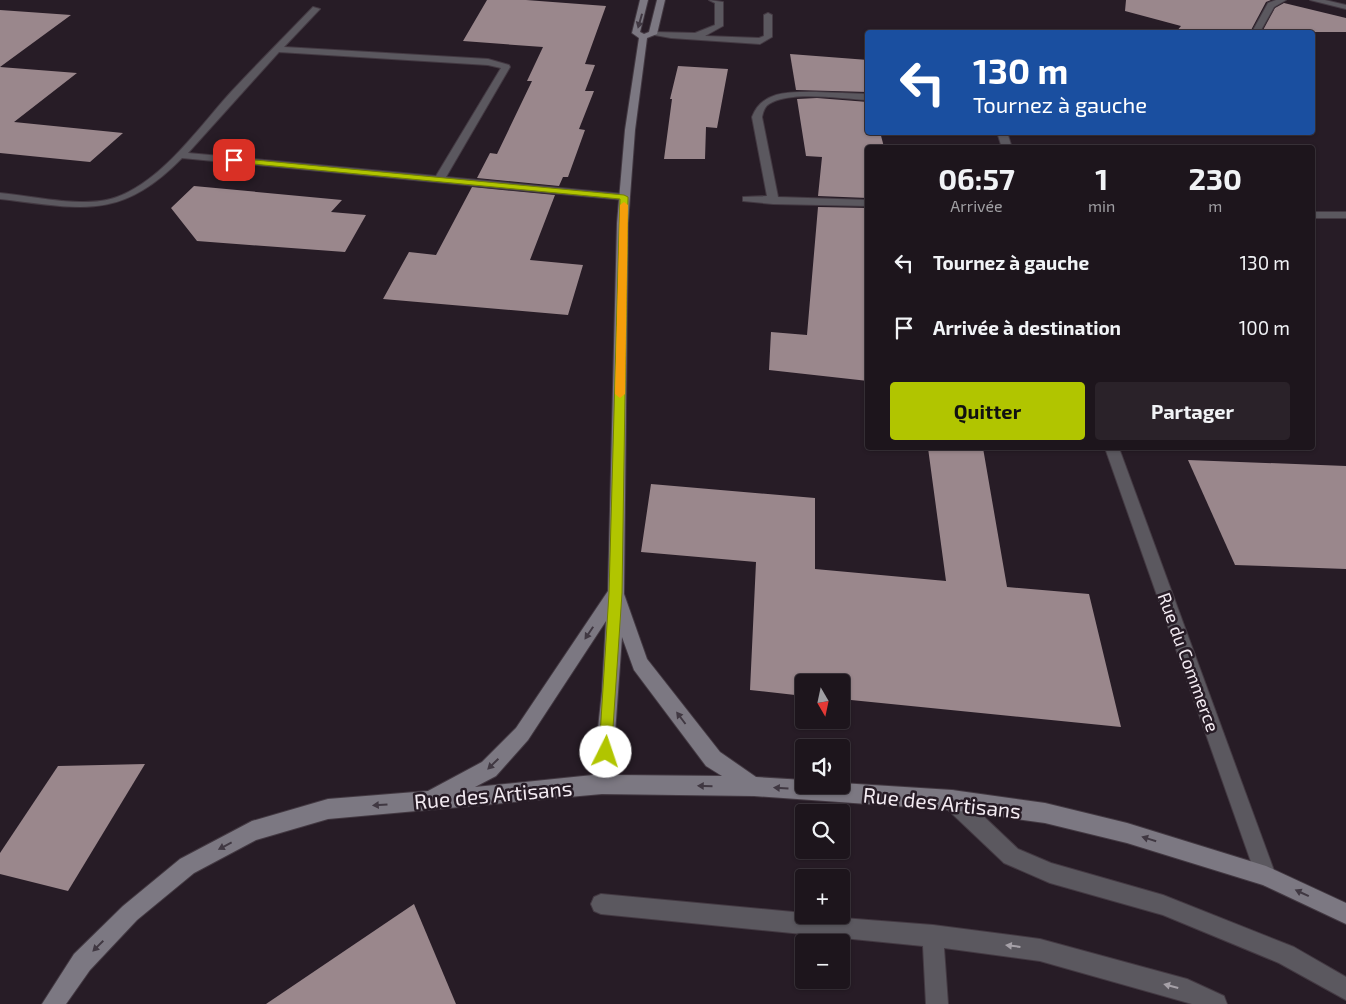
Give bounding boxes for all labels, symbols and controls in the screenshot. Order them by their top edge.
one-way arrow [635,13,643,28]
text: 130 m [973,49,1068,91]
icon: left [890,50,955,115]
text: Tournez à gauche [973,91,1147,117]
pin [213,139,255,181]
icon: arrive [220,146,248,174]
text: 06:57 [938,160,1015,196]
text: 1 [1095,160,1108,196]
text: 230 [1188,160,1242,196]
text: Arrivée [950,196,1003,215]
text: min [1088,196,1115,215]
text: m [1208,196,1222,215]
icon: left [890,249,918,277]
text: Tournez à gauche [933,251,1089,274]
text: 130 m [1240,251,1290,274]
icon: arrive [890,314,918,342]
text: Arrivée à destination [933,316,1121,339]
text: 100 m [1239,316,1290,339]
button: Quitter [890,382,1085,440]
button: Partager [1095,382,1290,440]
street label: Rue du Commerce [1154,589,1224,735]
one-way arrow [584,627,593,640]
north arrow [795,674,850,729]
map controls [795,674,850,989]
one-way arrow [675,712,686,725]
position arrow [579,725,631,777]
button: sound [795,739,850,794]
one-way arrow [487,758,499,770]
street label: Rue des Artisans [413,775,573,813]
one-way arrow [697,781,713,789]
street label: Rue des Artisans [862,781,1022,823]
one-way arrow [773,784,789,792]
one-way arrow [372,801,388,809]
button: search [795,804,850,859]
one-way arrow [1141,835,1156,843]
one-way arrow [218,841,232,850]
button: + [795,869,850,924]
one-way arrow [1295,889,1309,897]
button: − [795,934,850,989]
one-way arrow [92,939,104,951]
one-way arrow [1005,942,1021,950]
one-way arrow [1163,981,1178,989]

